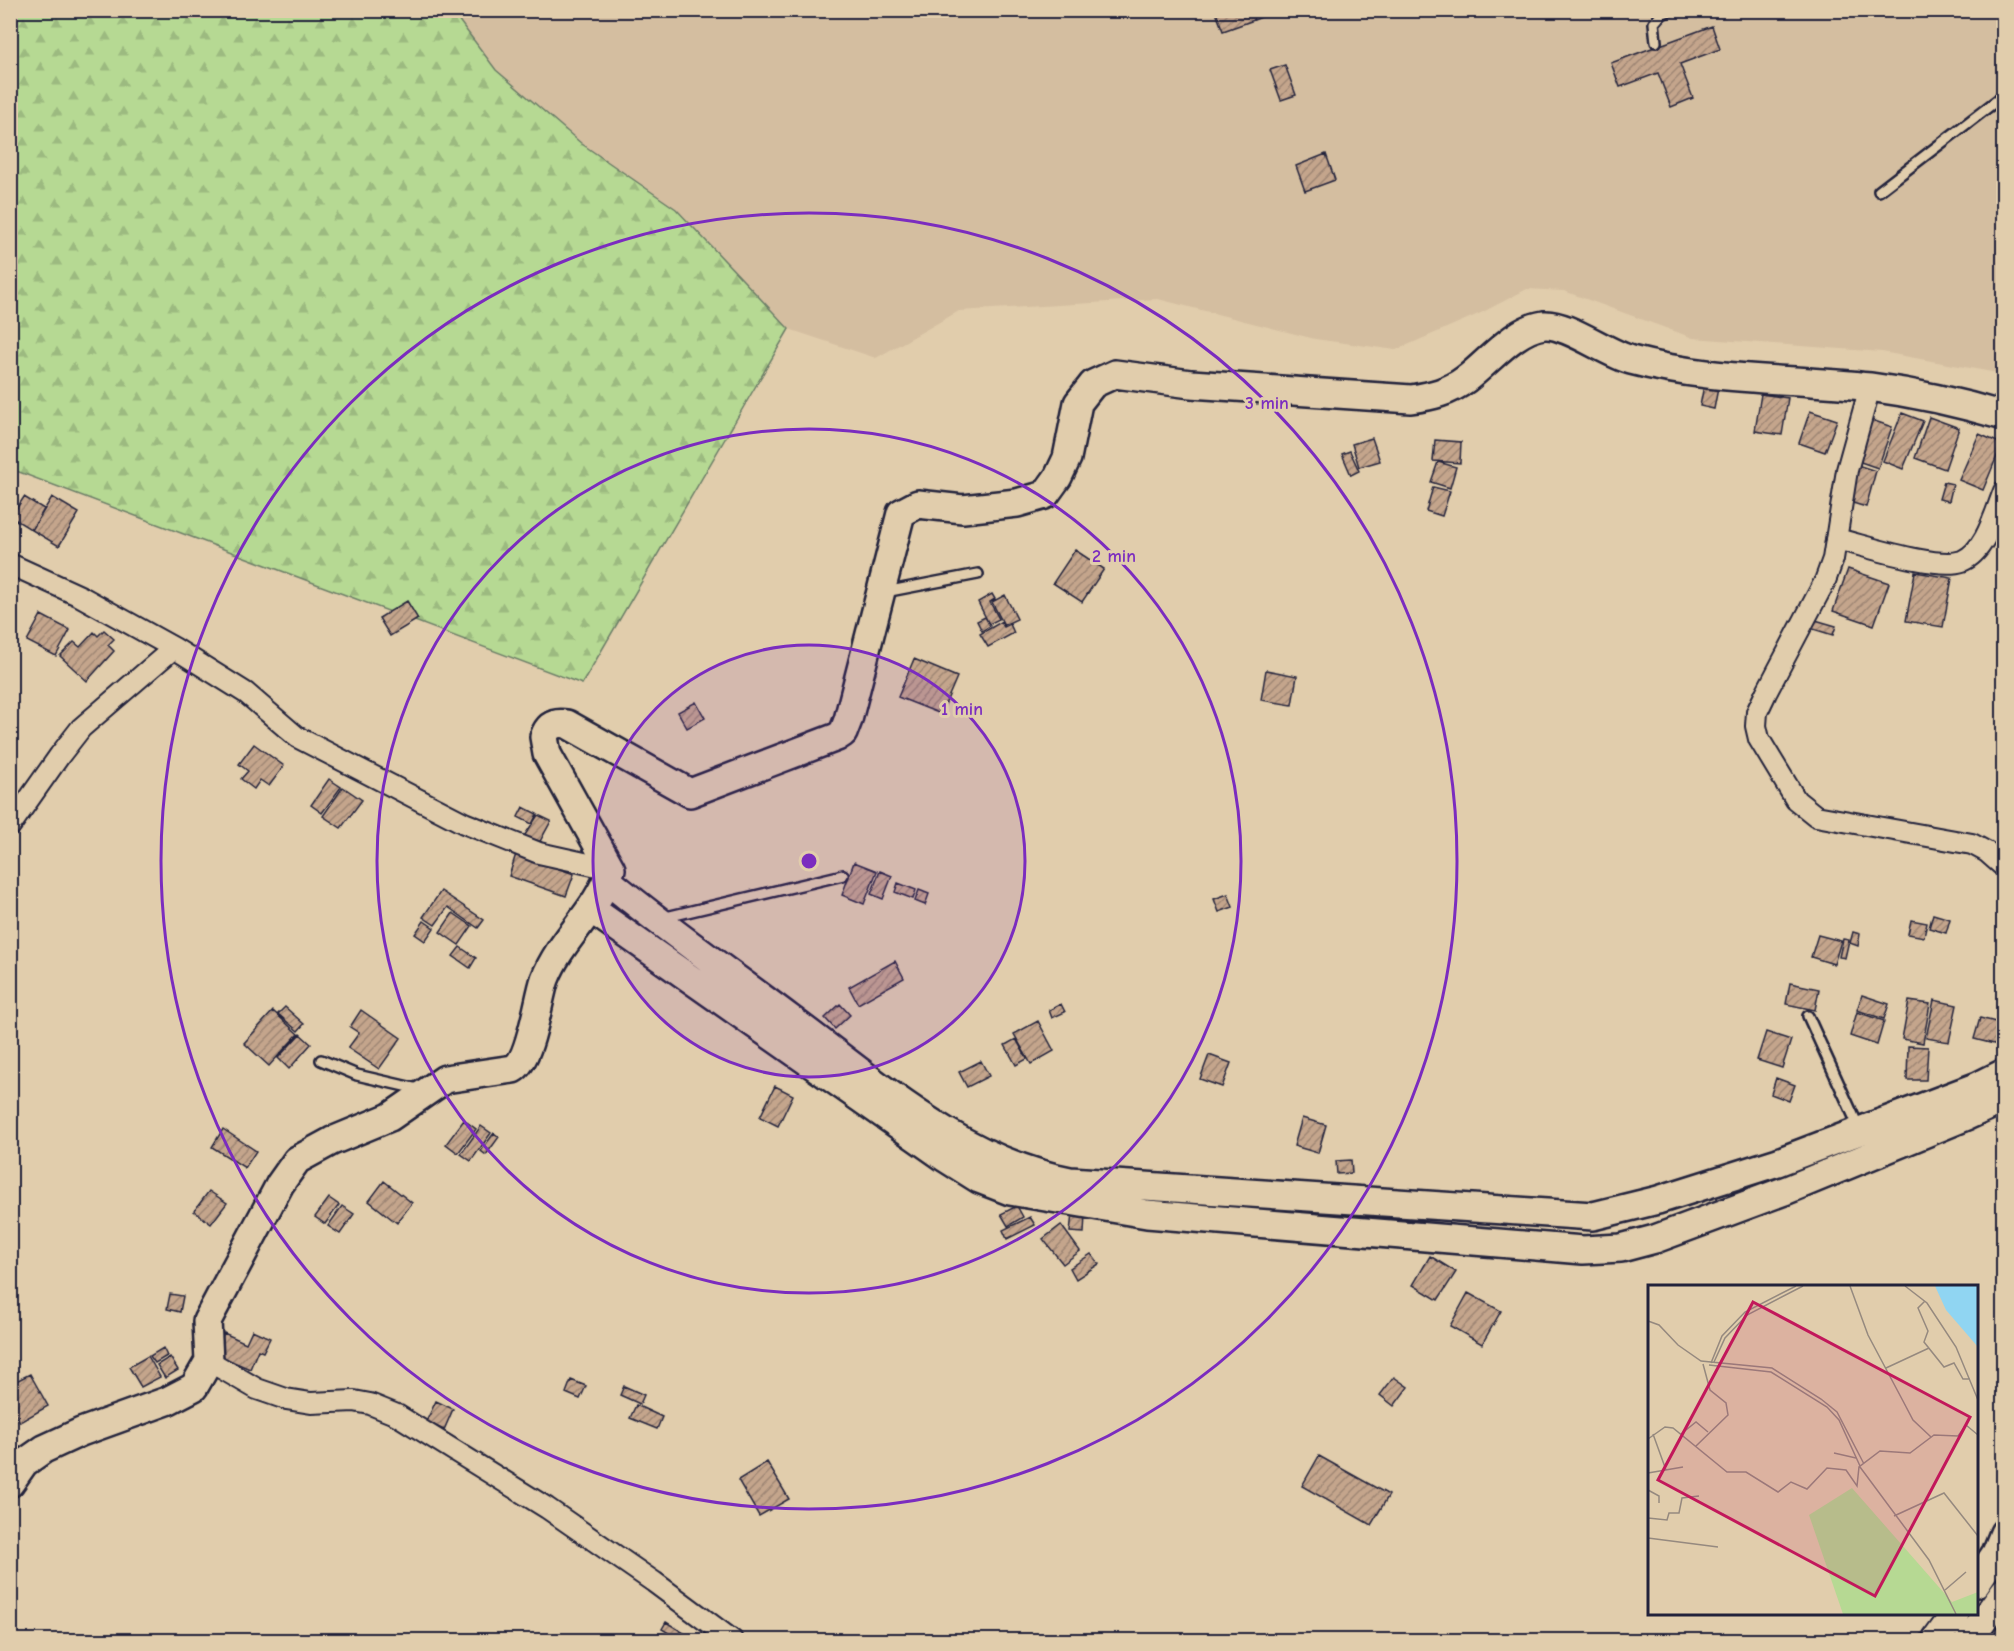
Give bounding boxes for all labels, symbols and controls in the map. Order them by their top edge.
text: 3 min [1245,393,1289,414]
text: 2 min [1092,546,1136,567]
text: 1 min [941,699,983,720]
centre of rings [799,851,819,871]
inset map [1648,1285,1978,1615]

